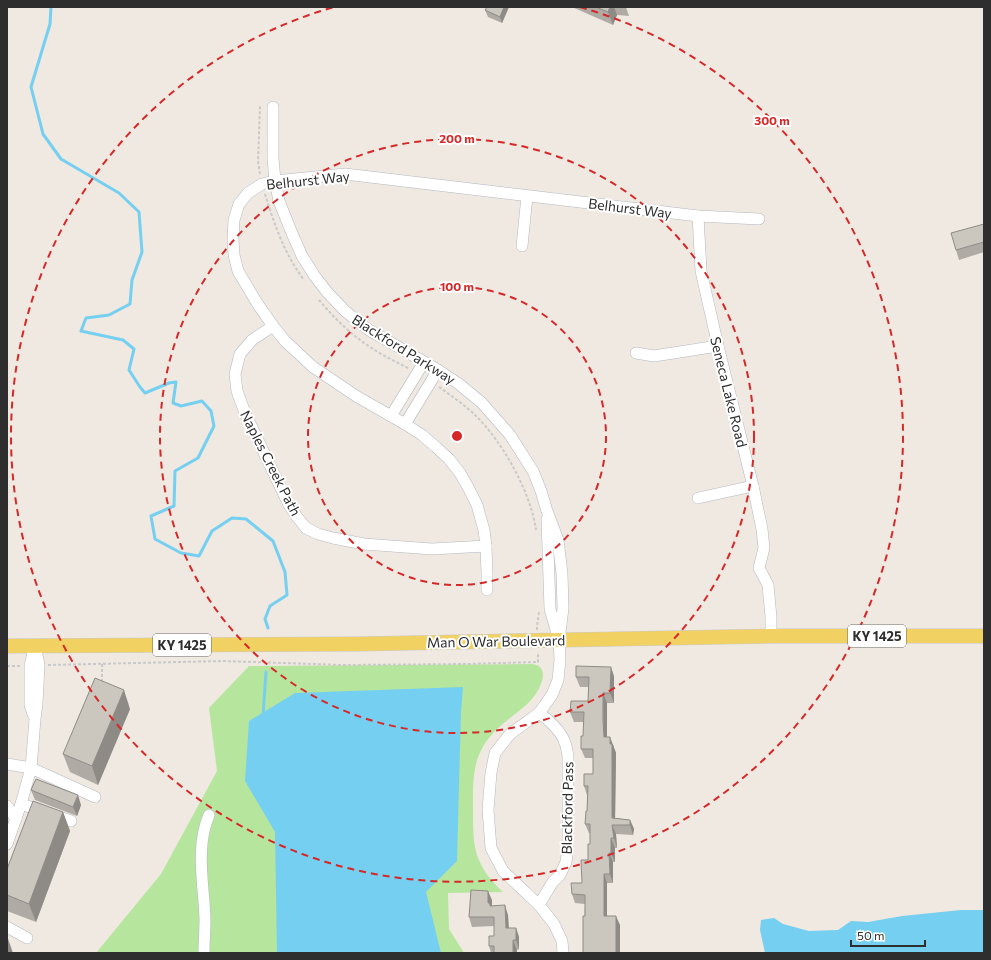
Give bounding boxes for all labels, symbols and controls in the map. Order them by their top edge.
text: 300 m [754,113,790,127]
text: 200 m [439,131,475,145]
street label: Belhurst Way [265,167,351,193]
street label: Belhurst Way [587,194,673,222]
text: 100 m [440,279,474,293]
street label: Blackford Parkway [349,310,459,388]
street label: Seneca Lake Road [707,335,751,449]
street label: Naples Creek Path [237,407,305,519]
centre of rings [450,429,464,443]
road number: KY 1425 [848,625,906,647]
street label: Man O War Boulevard [427,631,565,651]
road number: KY 1425 [153,634,211,656]
street label: Blackford Pass [558,761,576,855]
scale bar [851,922,925,948]
text: 50 m [857,928,885,942]

